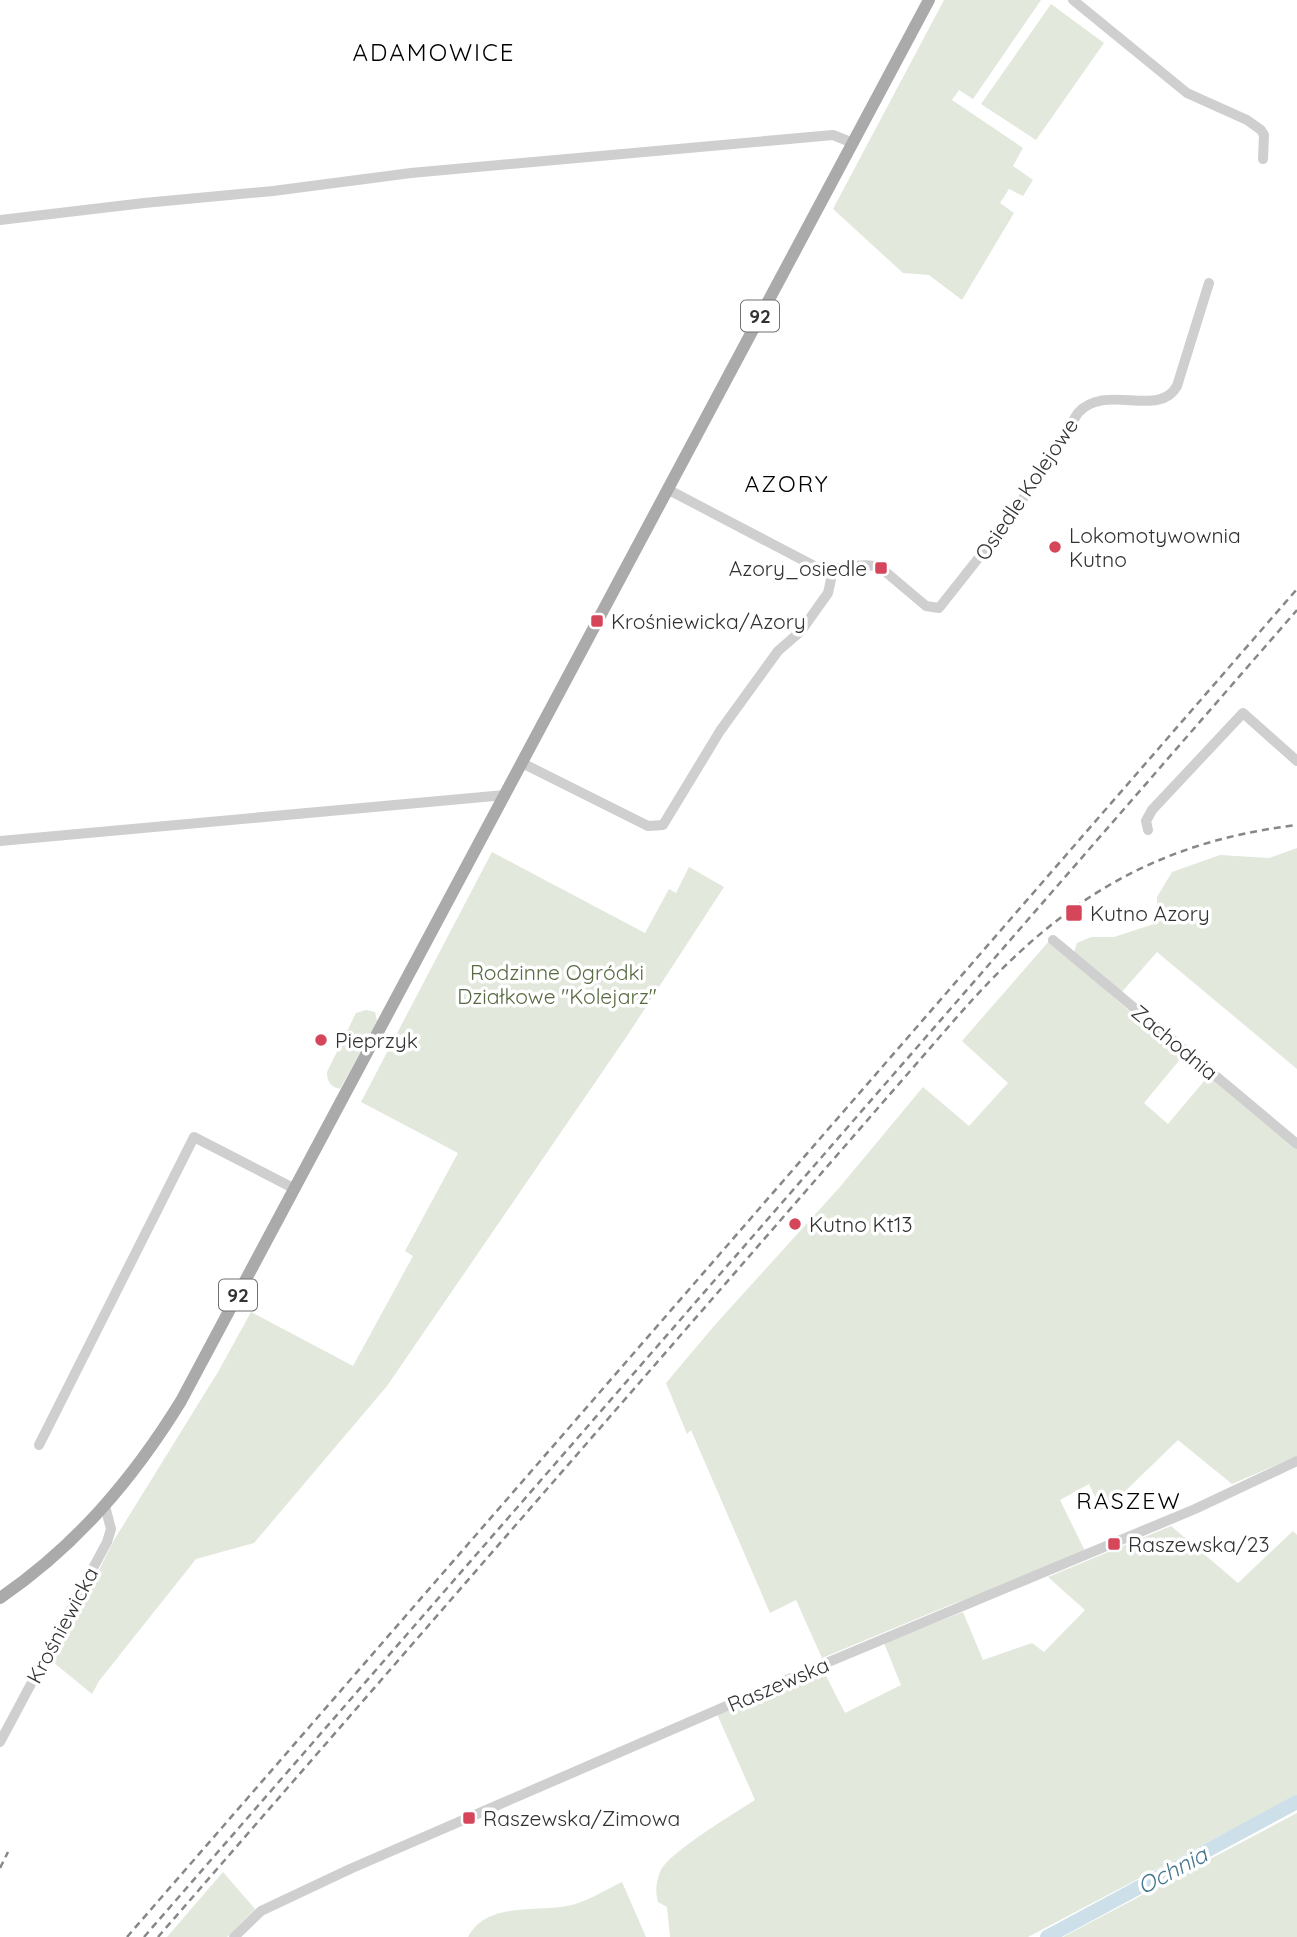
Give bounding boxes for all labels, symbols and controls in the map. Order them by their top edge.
district label: ADAMOWICE [353,37,515,67]
road number: 92 [741,300,779,332]
street label: Osiedle Kolejowe [969,413,1083,565]
district label: AZORY [744,469,830,498]
place label: Lokomotywownia Kutno [1069,522,1241,572]
marker: Lokomotywownia Kutno [1047,539,1063,555]
place label: Azory_osiedle [729,555,867,581]
marker: Azory_osiedle [873,560,889,576]
place label: Krośniewicka/Azory [611,608,806,634]
marker: Krośniewicka/Azory [589,613,605,629]
place label: Kutno Azory [1090,900,1210,926]
marker: Kutno Azory [1064,903,1084,923]
park label: Rodzinne Ogródki Działkowe "Kolejarz" [457,959,657,1009]
street label: Zachodnia [1127,999,1223,1085]
place label: Pieprzyk [335,1027,418,1053]
marker: Pieprzyk [313,1032,329,1048]
place label: Kutno Kt13 [809,1211,913,1237]
marker: Kutno Kt13 [787,1216,803,1232]
road number: 92 [219,1280,257,1310]
district label: RASZEW [1076,1486,1182,1515]
place label: Raszewska/23 [1128,1531,1269,1557]
marker: Raszewska/23 [1106,1536,1122,1552]
street label: Krośniewicka [21,1563,103,1687]
street label: Raszewska [723,1651,833,1717]
place label: Raszewska/Zimowa [483,1805,680,1831]
marker: Raszewska/Zimowa [461,1810,477,1826]
water label: Ochnia [1132,1839,1213,1900]

